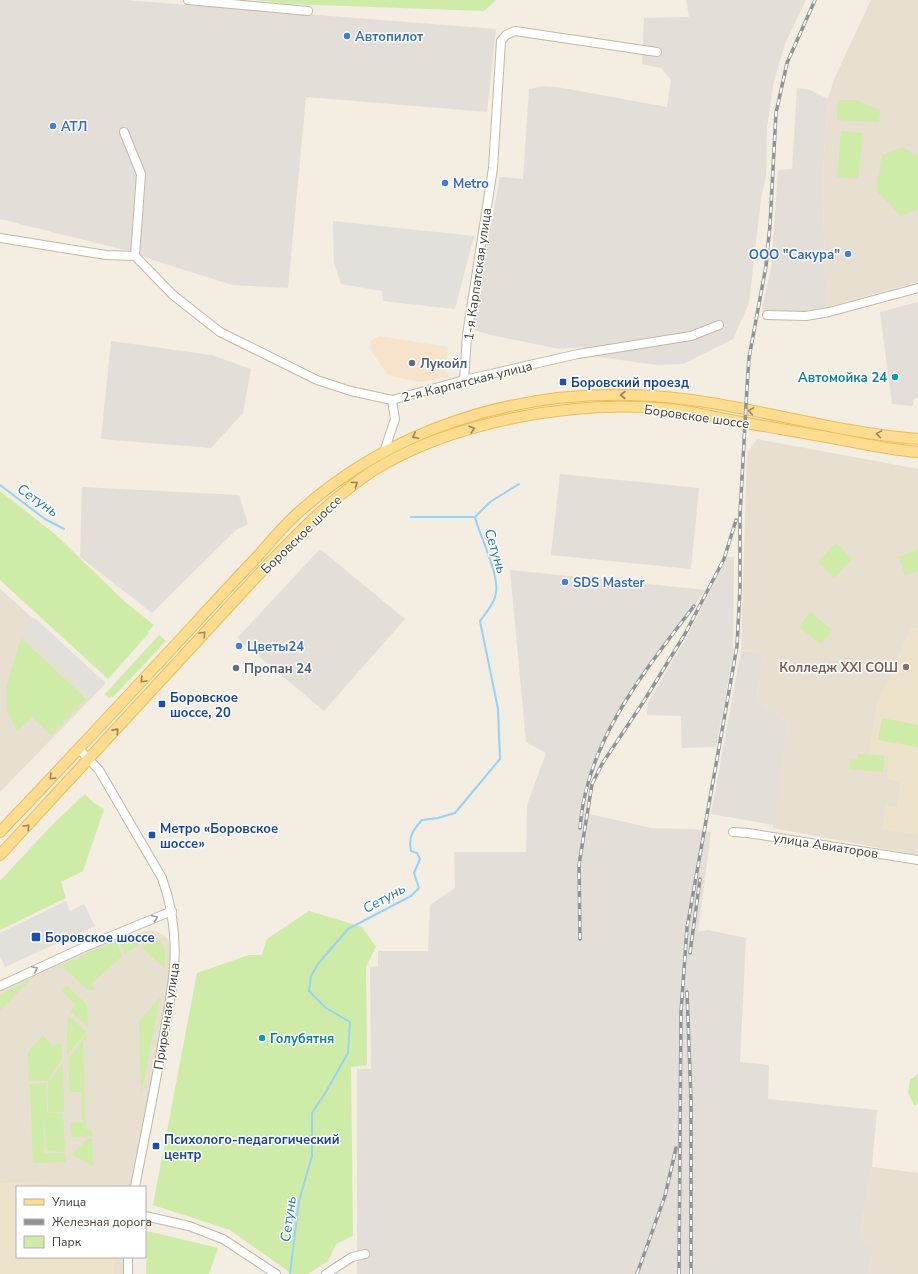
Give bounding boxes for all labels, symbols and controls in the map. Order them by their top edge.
place label: Автопилот [355,28,424,46]
marker: Автопилот [342,31,352,41]
place label: АТЛ [61,118,87,136]
marker: АТЛ [48,121,58,131]
place label: Metro [453,175,489,193]
marker: Metro [440,178,450,188]
street label: 1-я Карпатская улица [460,207,496,342]
place label: ООО "Сакура" [749,246,840,264]
marker: ООО "Сакура" [843,249,853,259]
place label: Лукойл [420,355,467,373]
street label: 2-я Карпатская улица [400,357,534,407]
marker: Лукойл [407,358,417,368]
place label: Автомойка 24 [798,369,887,387]
marker: Автомойка 24 [890,372,900,382]
place label: Боровский проезд [571,374,689,392]
marker: Боровский проезд [558,377,568,387]
one-way arrow [620,391,626,399]
street label: Боровское шоссе [643,401,751,433]
one-way arrow [748,407,755,416]
one-way arrow [468,425,475,434]
one-way arrow [411,431,419,439]
one-way arrow [876,431,882,439]
water label: Сетунь [13,479,62,521]
one-way arrow [351,482,358,489]
street label: Боровское шоссе [257,491,346,578]
water label: Сетунь [480,526,511,576]
place label: SDS Master [573,574,645,592]
marker: SDS Master [560,577,570,587]
one-way arrow [199,632,206,639]
place label: Цветы24 [247,638,304,656]
marker: Цветы24 [234,641,244,651]
place label: Колледж XXI СОШ [779,659,898,677]
place label: Пропан 24 [244,660,312,678]
marker: Колледж XXI СОШ [901,662,911,672]
marker: Пропан 24 [231,663,241,673]
one-way arrow [140,675,147,683]
place label: Боровское шоссе, 20 [170,689,238,722]
marker: Боровское шоссе, 20 [157,699,167,709]
one-way arrow [111,728,118,735]
one-way arrow [50,773,57,780]
place label: Метро «Боровское шоссе» [160,820,278,853]
one-way arrow [22,824,29,832]
street label: улица Авиаторов [772,829,880,863]
marker: Метро «Боровское шоссе» [147,830,157,840]
water label: Сетунь [359,879,409,918]
one-way arrow [151,914,158,922]
place label: Боровское шоссе [45,929,155,947]
marker: Боровское шоссе [30,931,42,943]
street label: Приречная улица [150,961,184,1071]
one-way arrow [31,966,39,974]
place label: Голубятня [270,1030,334,1048]
marker: Голубятня [257,1033,267,1043]
place label: Психолого-педагогический центр [164,1131,340,1164]
marker: Психолого-педагогический центр [151,1141,161,1151]
legend [16,1186,146,1258]
text: Улица [51,1194,86,1210]
water label: Сетунь [276,1195,301,1243]
text: Железная дорога [52,1214,152,1230]
text: Парк [52,1234,82,1250]

